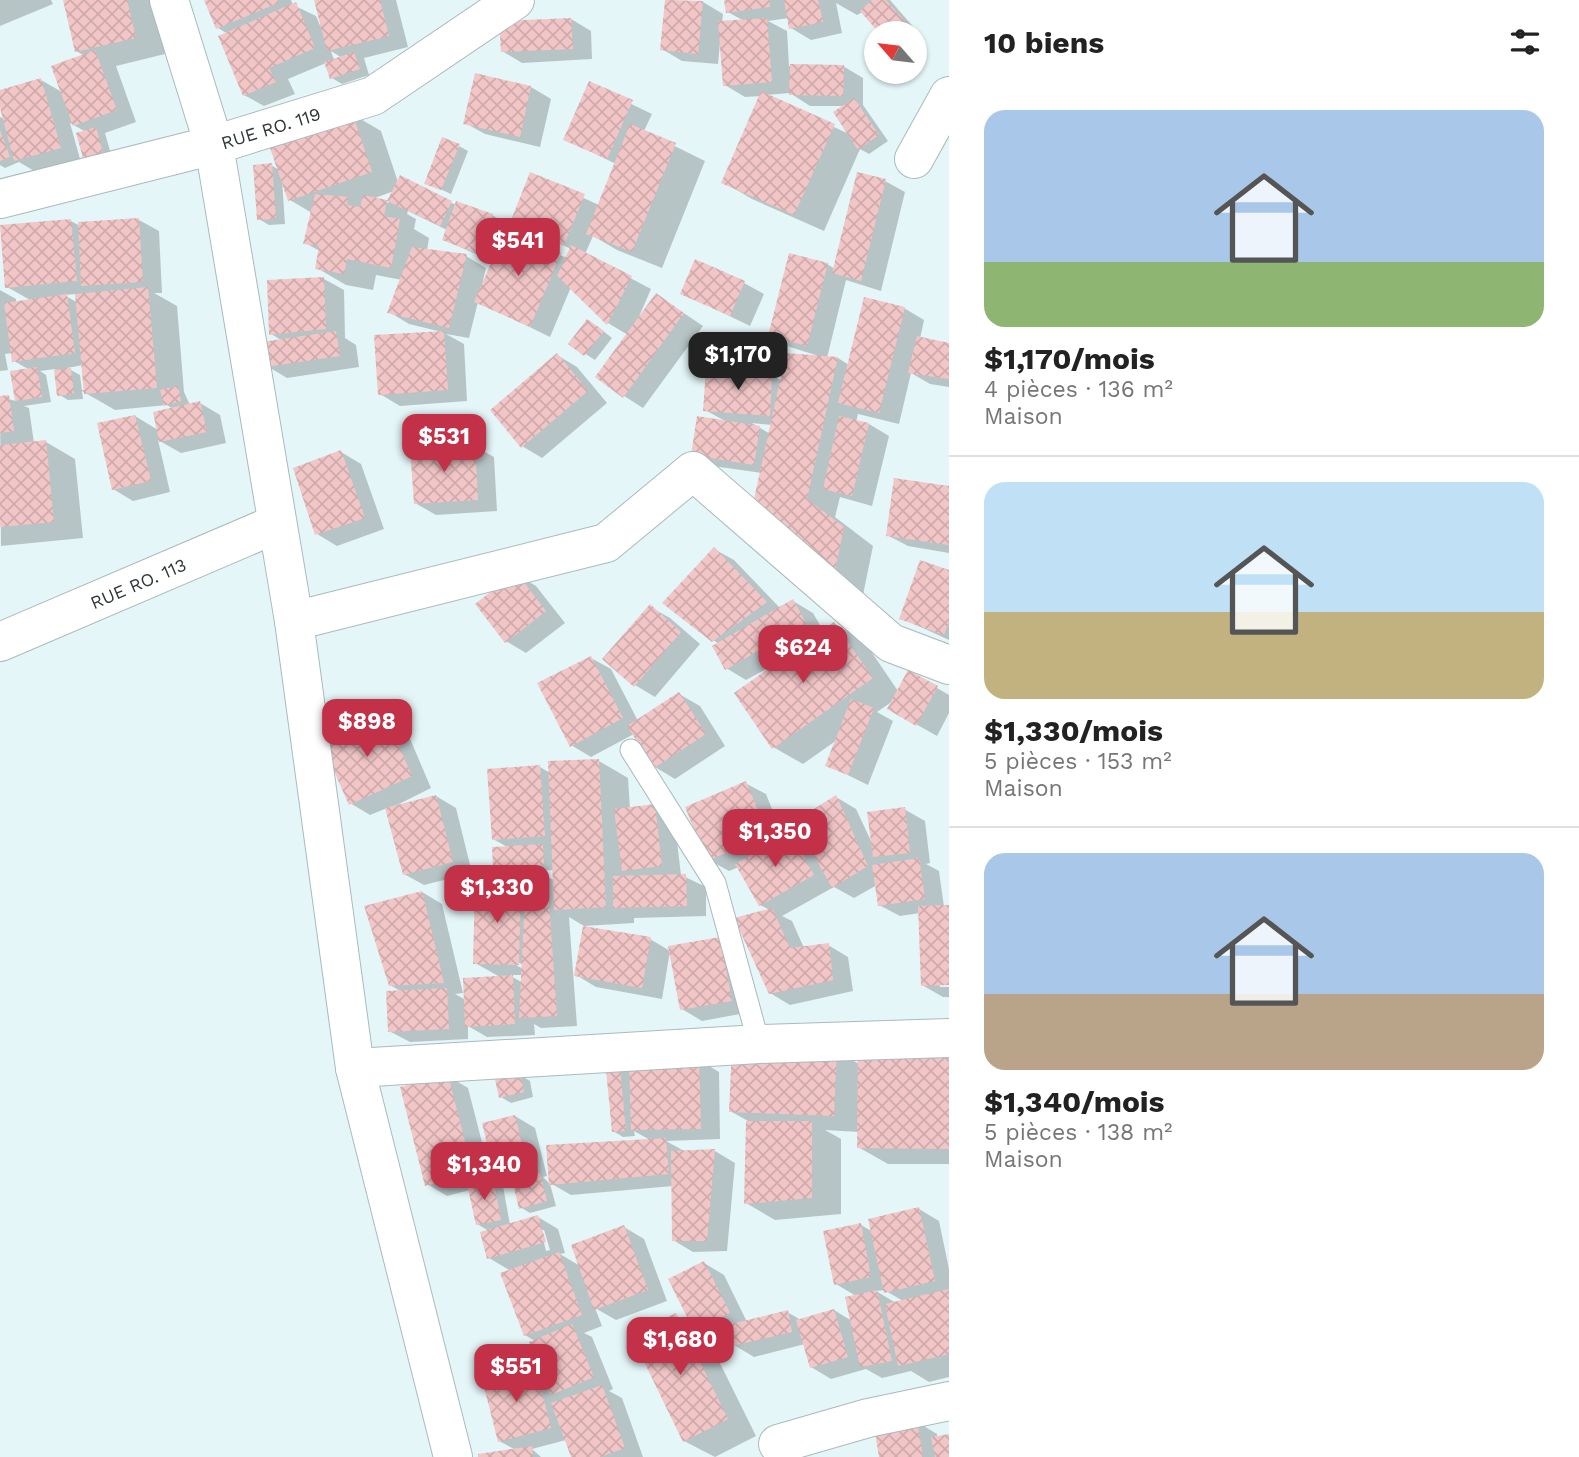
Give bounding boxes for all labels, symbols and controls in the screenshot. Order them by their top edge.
north arrow [864,21,928,84]
map controls [864,21,927,84]
icon: filters [1506,23,1544,61]
text: 10 biens [984,25,1104,60]
street label: RUE RO. 119 [218,102,323,153]
icon: home [1201,155,1327,281]
pin: $541 [477,218,559,278]
text: $541 [492,227,544,254]
pin: $1,170 [681,332,795,392]
text: $1,170 [704,341,772,368]
text: $1,170/mois [984,341,1155,376]
text: 4 pièces · 136 m² [984,376,1173,403]
text: Maison [984,403,1063,430]
pin: $531 [403,414,485,474]
text: $531 [418,423,470,450]
icon: home [1201,527,1327,653]
street label: RUE RO. 113 [87,553,189,613]
pin: $624 [762,626,844,685]
text: $624 [774,634,832,661]
pin: $898 [326,700,408,759]
text: $898 [338,708,396,735]
text: $1,330/mois [984,713,1163,748]
text: 5 pièces · 153 m² [984,748,1172,775]
text: Maison [984,775,1063,802]
pin: $1,350 [718,810,832,869]
text: $1,350 [738,818,812,845]
pin: $1,330 [440,866,554,925]
text: $1,330 [460,874,534,901]
icon: home [1201,898,1327,1024]
text: $1,340/mois [984,1084,1165,1119]
text: 5 pièces · 138 m² [984,1119,1172,1146]
pin: $1,340 [427,1142,541,1202]
text: Maison [984,1146,1063,1173]
text: $1,340 [447,1151,521,1178]
pin: $1,680 [623,1318,737,1377]
text: $1,680 [643,1326,717,1353]
pin: $551 [475,1344,557,1404]
text: $551 [490,1353,542,1380]

